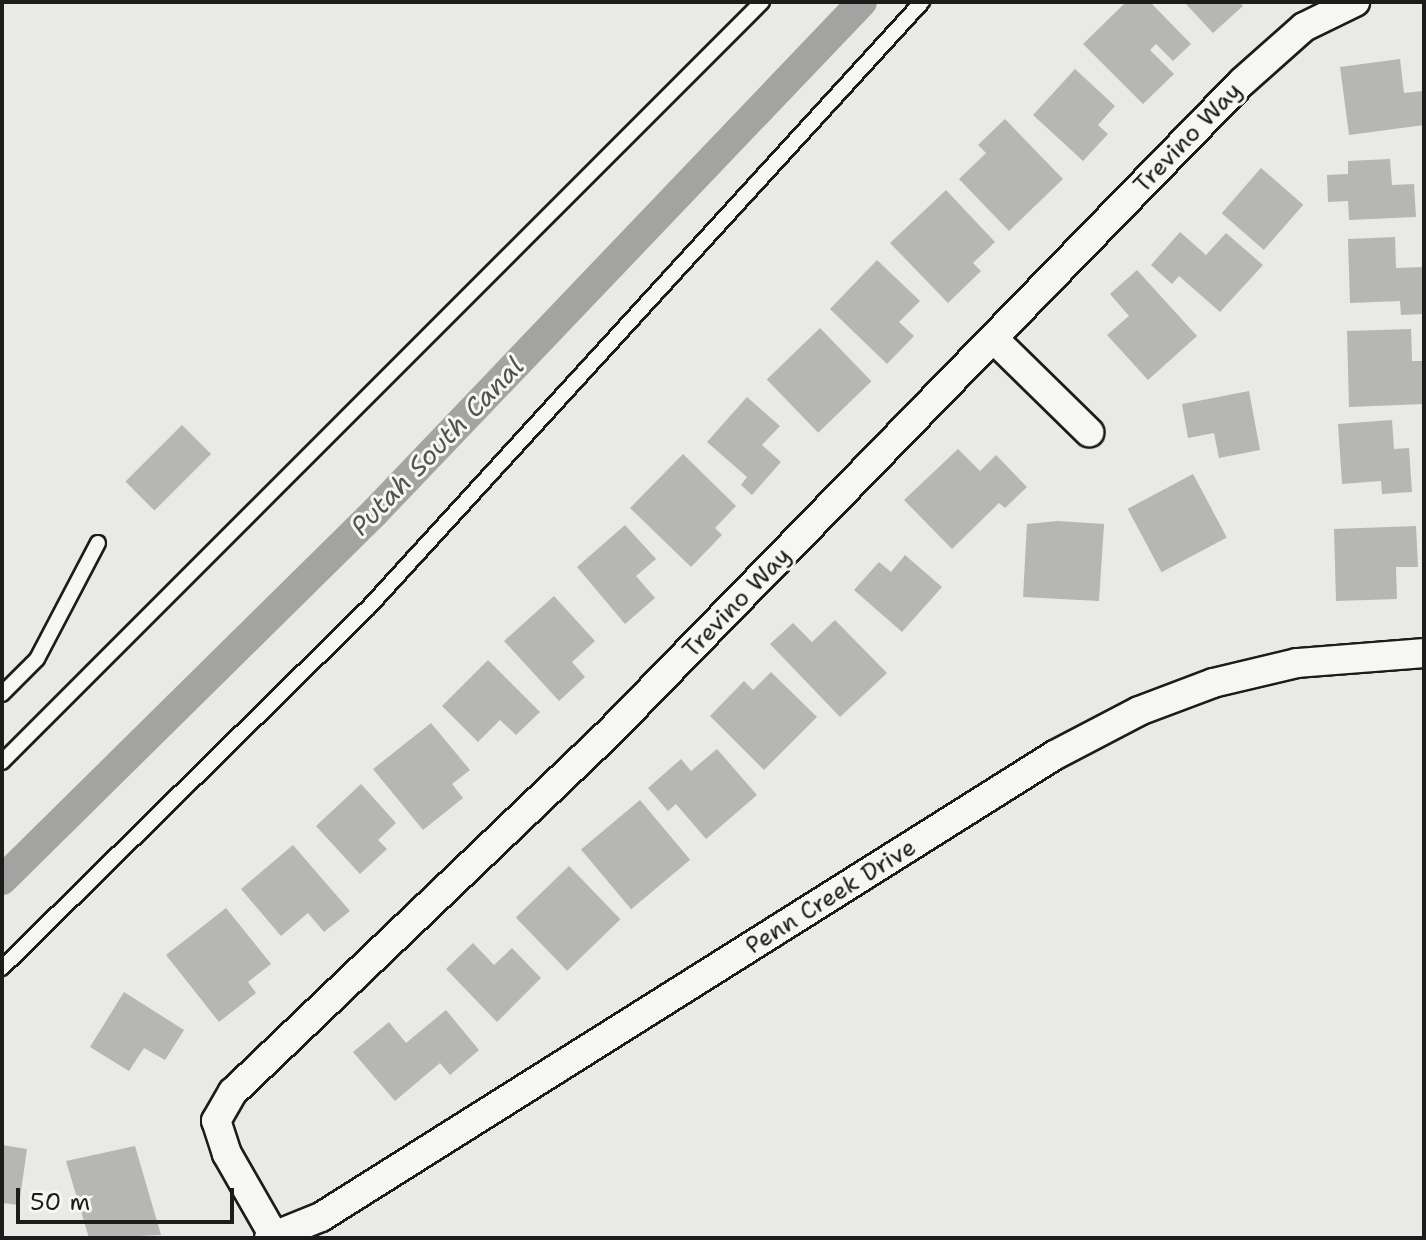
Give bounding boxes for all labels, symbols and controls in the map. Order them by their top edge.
street label: Trevino Way [1128,77,1248,199]
water label: Putah South Canal [344,351,530,541]
street label: Trevino Way [677,542,797,664]
street label: Penn Creek Drive [741,833,921,961]
scale bar [20,1172,238,1222]
text: 50 m [30,1186,90,1218]

